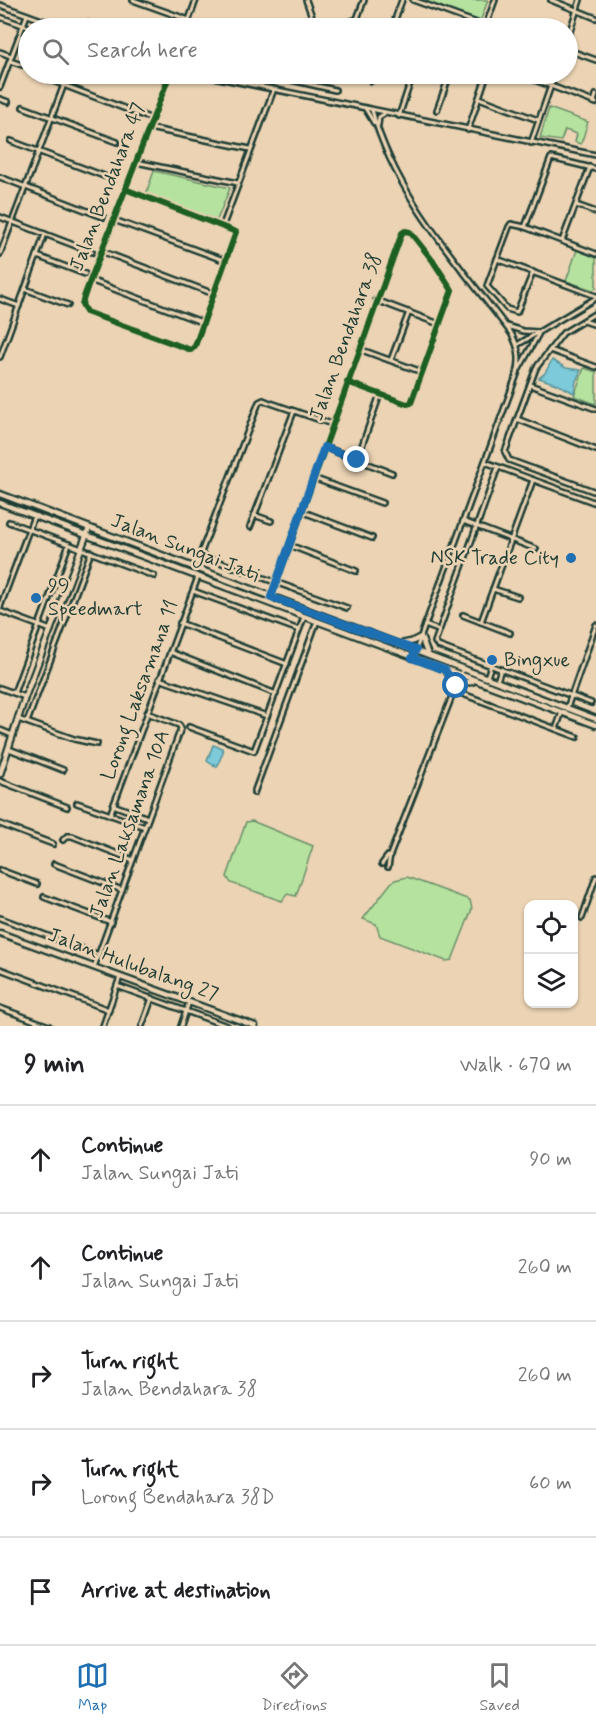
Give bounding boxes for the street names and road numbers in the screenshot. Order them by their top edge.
street label: Jalan Bendahara 47 [63,99,153,275]
street label: Jalan Bendahara 38 [303,250,389,424]
street label: Jalan Sungai Jati [106,507,263,590]
street label: Lorong Laksamana 11 [95,596,187,784]
street label: Jalan Laksamana 10A [83,726,177,922]
street label: Jalan Hulubalang 27 [44,922,222,1009]

